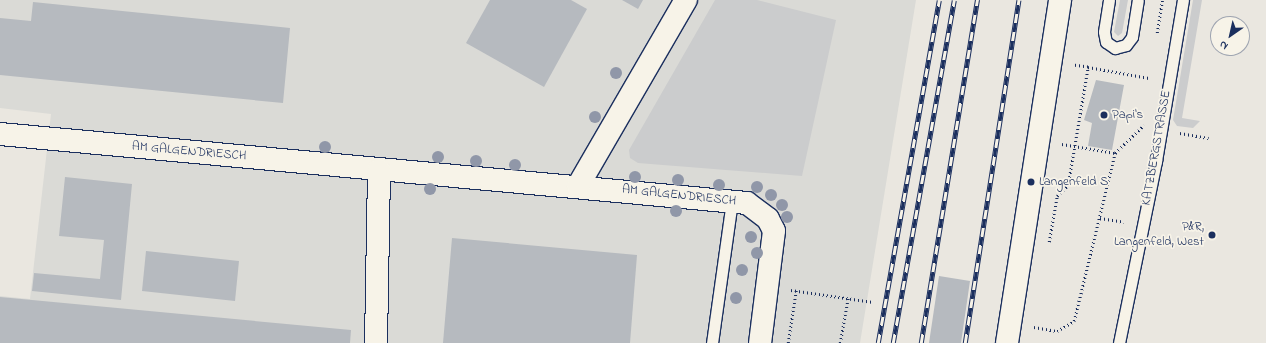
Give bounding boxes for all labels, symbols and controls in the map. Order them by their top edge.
north arrow [1210,16,1250,56]
text: N [1216,36,1231,54]
street label: KATZBERGSTRASSE [1139,89,1175,207]
place label: Papi's [1112,107,1143,123]
marker: Papi's [1099,110,1109,120]
street label: AM GALGENDRIESCH [131,139,247,165]
place label: Langenfeld S [1039,174,1108,190]
marker: Langenfeld S [1026,177,1036,187]
street label: AM GALGENDRIESCH [621,182,737,210]
place label: P&R, Langenfeld, West [1114,220,1204,251]
marker: P&R, Langenfeld, West [1207,230,1217,240]

